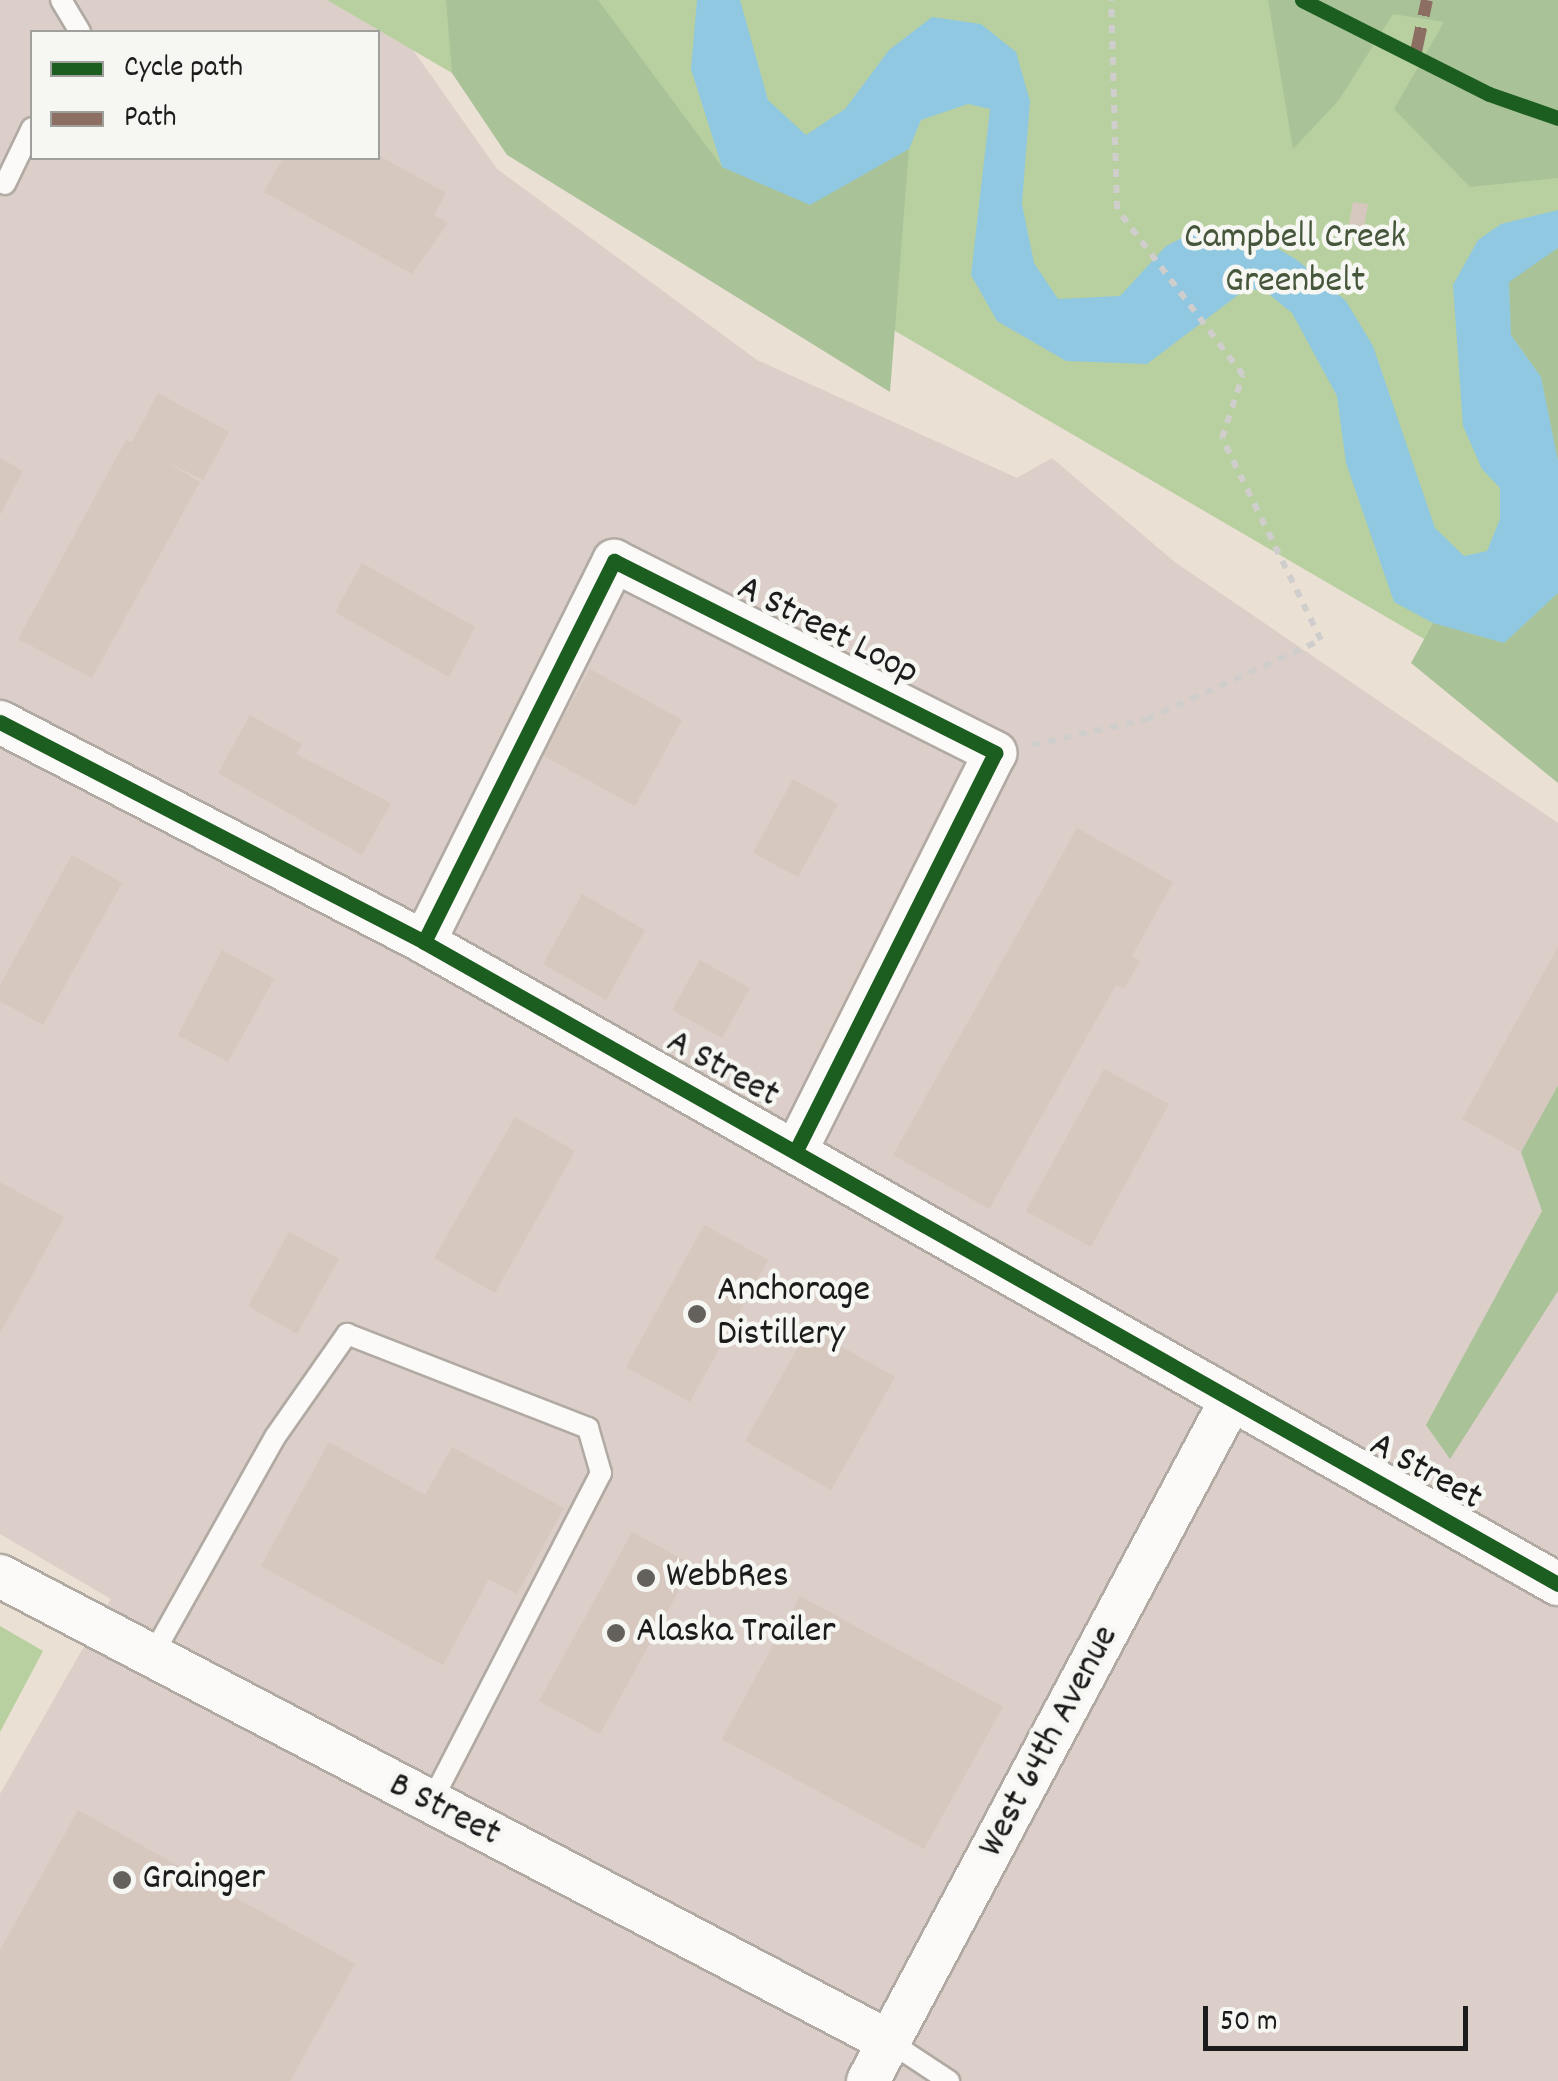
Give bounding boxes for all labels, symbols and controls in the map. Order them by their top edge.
legend [30,30,380,160]
text: Cycle path [124,48,243,91]
text: Path [124,98,177,141]
park label: Campbell Creek Greenbelt [1184,216,1406,306]
street label: A Street Loop [729,567,925,697]
street label: A Street [658,1021,786,1119]
place label: Anchorage Distillery [717,1269,870,1358]
marker: Anchorage Distillery [686,1303,708,1325]
street label: A Street [1361,1424,1489,1522]
place label: WebbRes [666,1555,789,1601]
marker: WebbRes [635,1567,657,1589]
place label: Alaska Trailer [636,1610,836,1656]
street label: West 64th Avenue [970,1618,1130,1866]
marker: Alaska Trailer [605,1622,627,1644]
street label: B Street [381,1764,507,1858]
place label: Grainger [142,1857,265,1903]
marker: Grainger [111,1869,133,1891]
scale bar [1208,1986,1473,2048]
text: 50 m [1220,2002,1278,2045]

